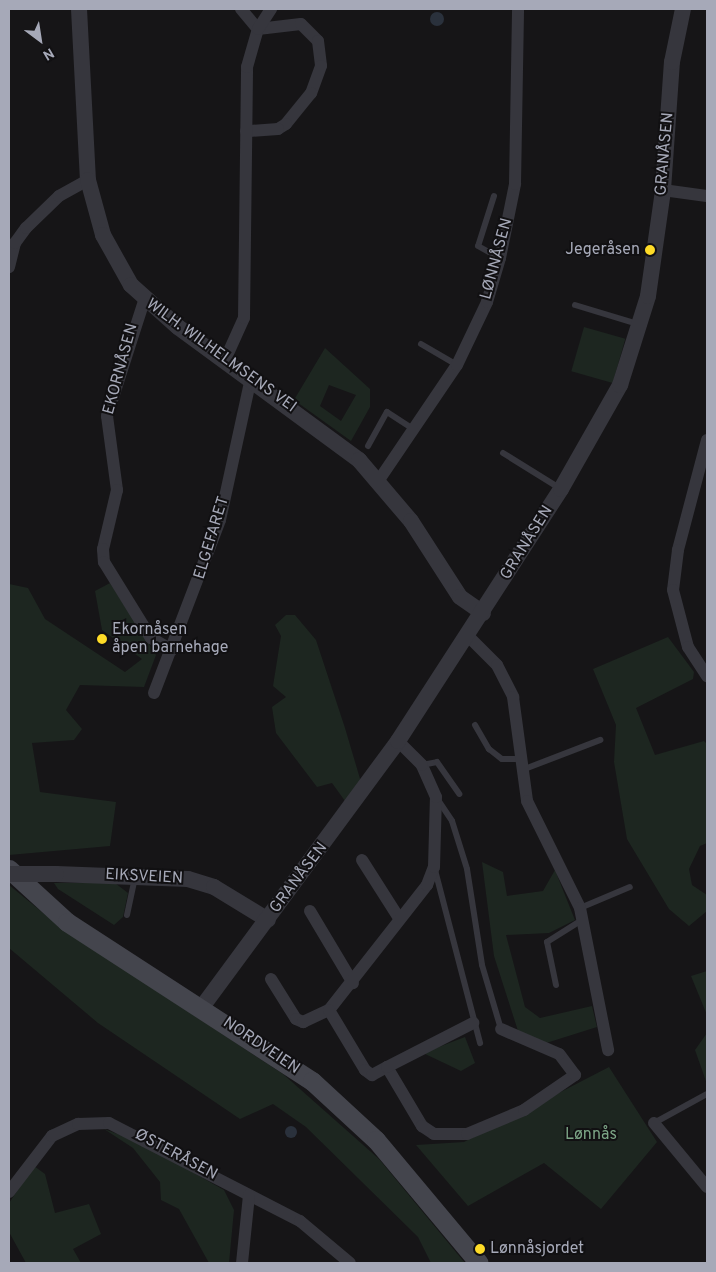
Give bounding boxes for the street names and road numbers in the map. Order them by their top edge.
street label: GRANÅSEN [652,111,678,197]
street label: LØNNÅSEN [477,216,517,302]
street label: WILH. WILHELMSENS VEI [142,295,300,417]
street label: EKORNÅSEN [100,321,142,417]
street label: ELGEFARET [190,494,234,582]
street label: GRANÅSEN [497,502,557,584]
street label: GRANÅSEN [266,839,332,917]
street label: EIKSVEIEN [105,865,183,889]
street label: NORDVEIEN [219,1013,303,1079]
street label: ØSTERÅSEN [131,1125,221,1185]

